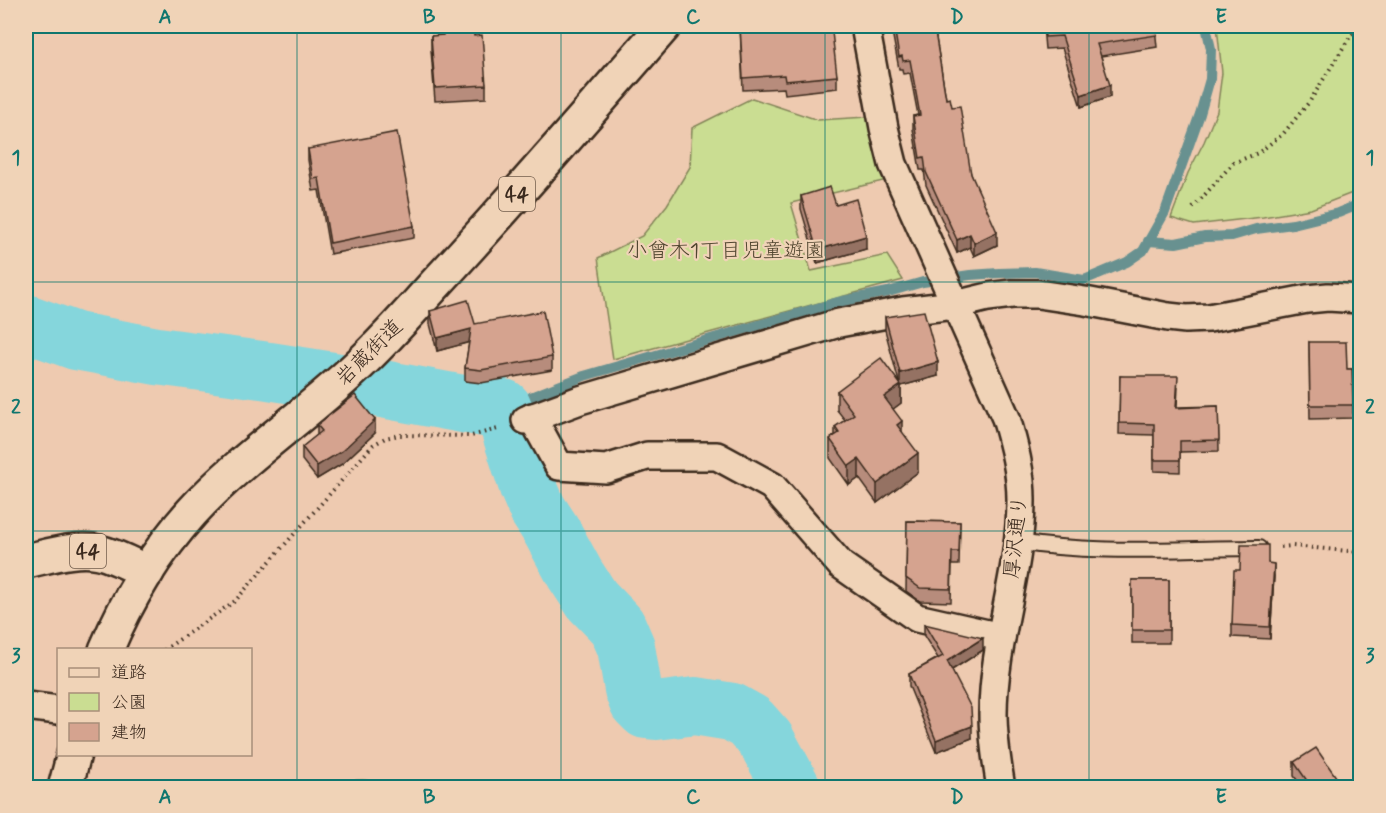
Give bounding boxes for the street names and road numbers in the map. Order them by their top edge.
road number: 44 [499,177,535,211]
street label: 岩蔵街道 [330,313,409,392]
street label: 厚沢通り [998,494,1034,580]
road number: 44 [70,534,106,568]

